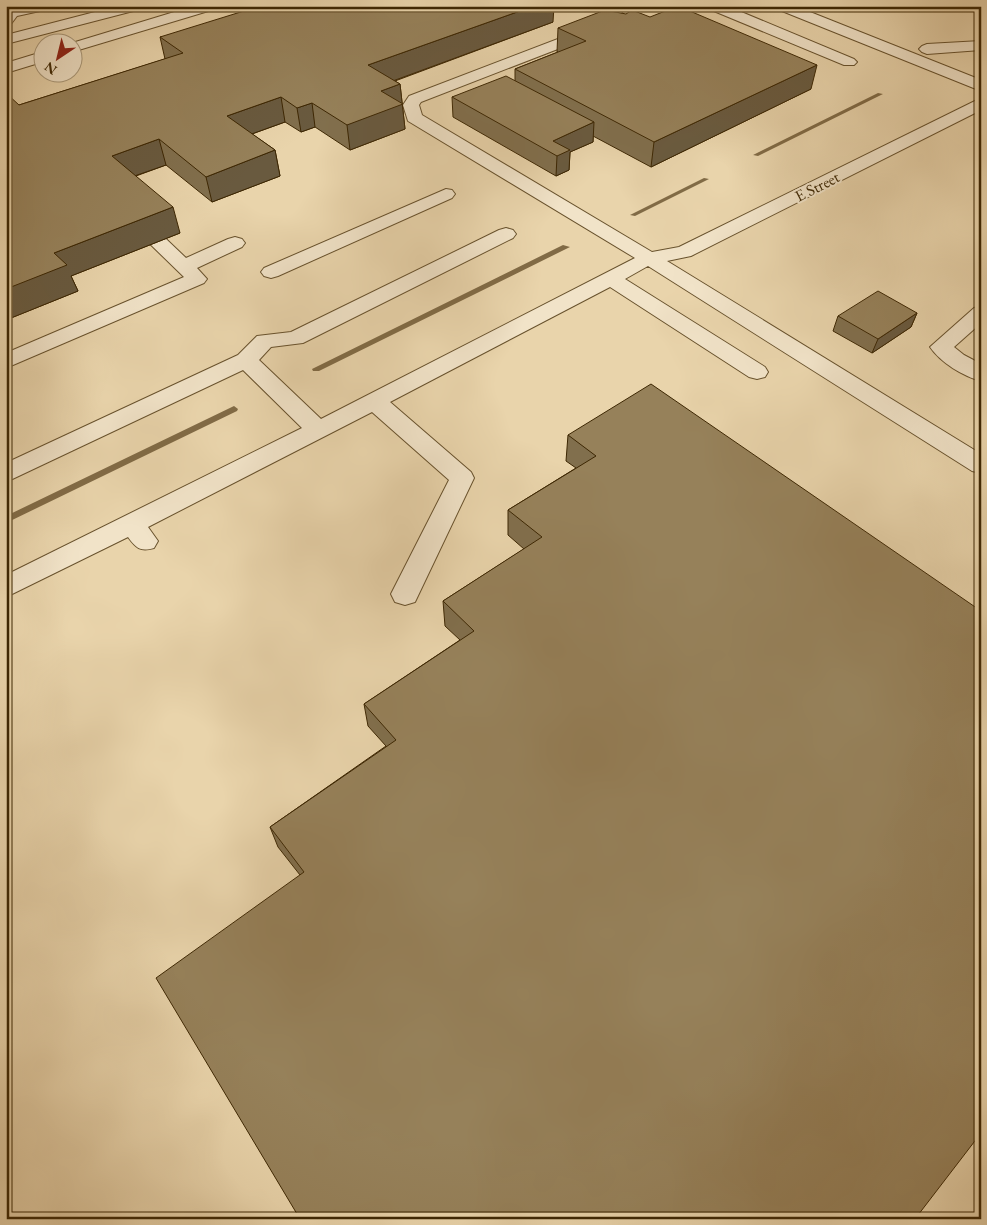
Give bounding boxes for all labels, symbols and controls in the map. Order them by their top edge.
north arrow [32,32,82,82]
text: N [40,58,60,79]
street label: E Street [791,166,843,207]

